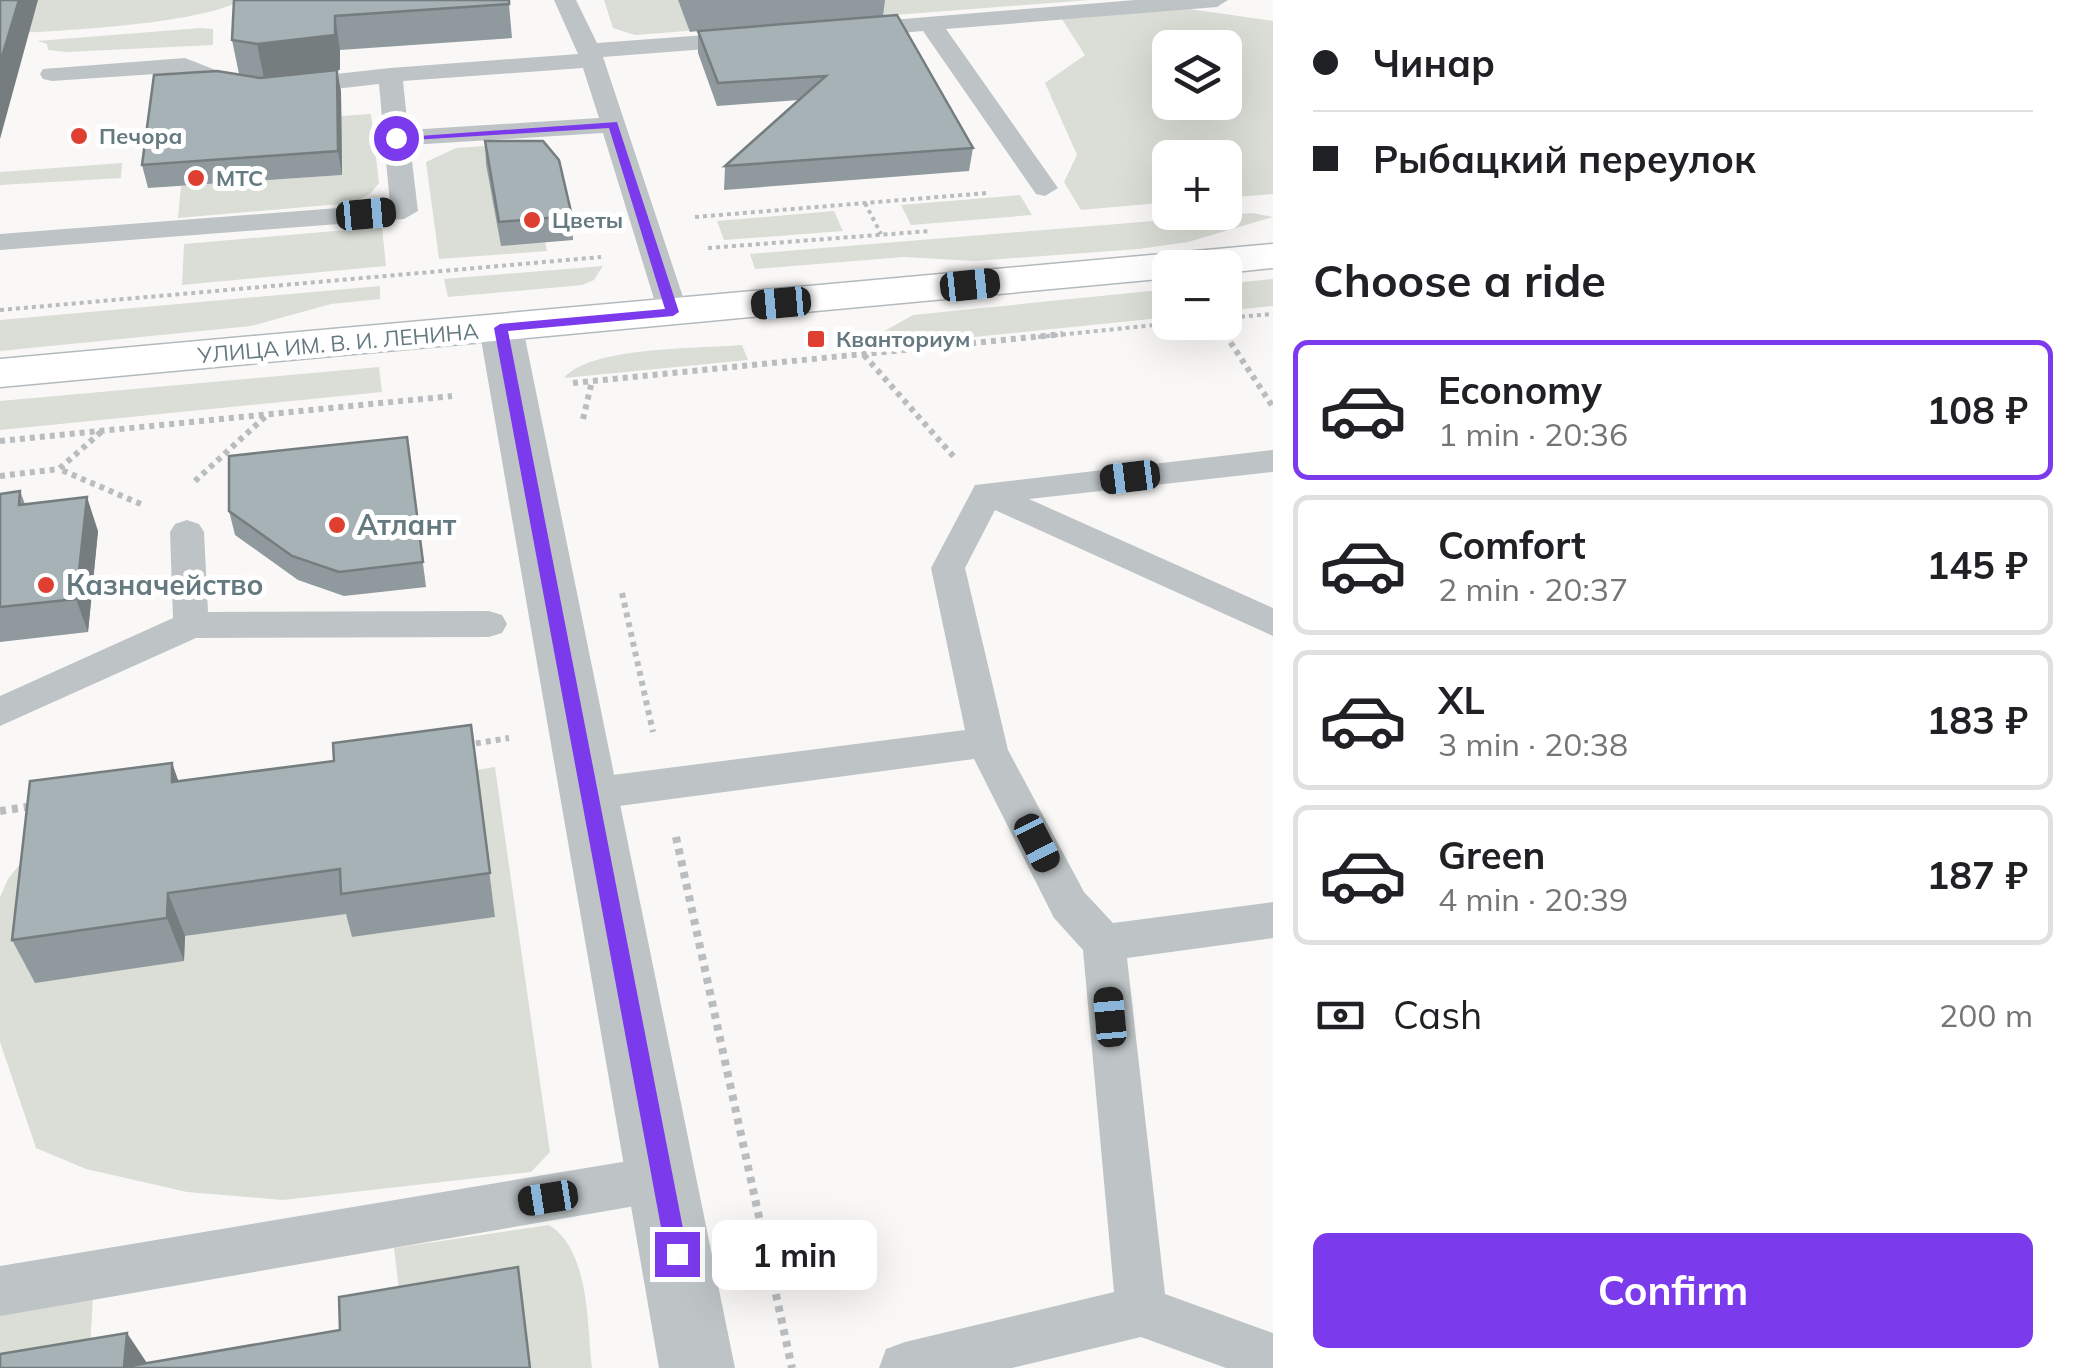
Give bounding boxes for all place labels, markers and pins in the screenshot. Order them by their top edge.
place label: Печора [99,122,182,150]
marker: Печора [68,125,90,147]
place label: МТС [216,164,263,192]
marker: МТС [185,167,207,189]
place label: Цветы [552,206,623,234]
marker: Цветы [521,209,543,231]
place label: Кванториум [836,325,970,353]
marker: Кванториум [805,328,827,350]
place label: Атлант [357,507,457,542]
marker: Атлант [326,514,348,536]
place label: Казначейство [66,567,264,602]
marker: Казначейство [35,574,57,596]

